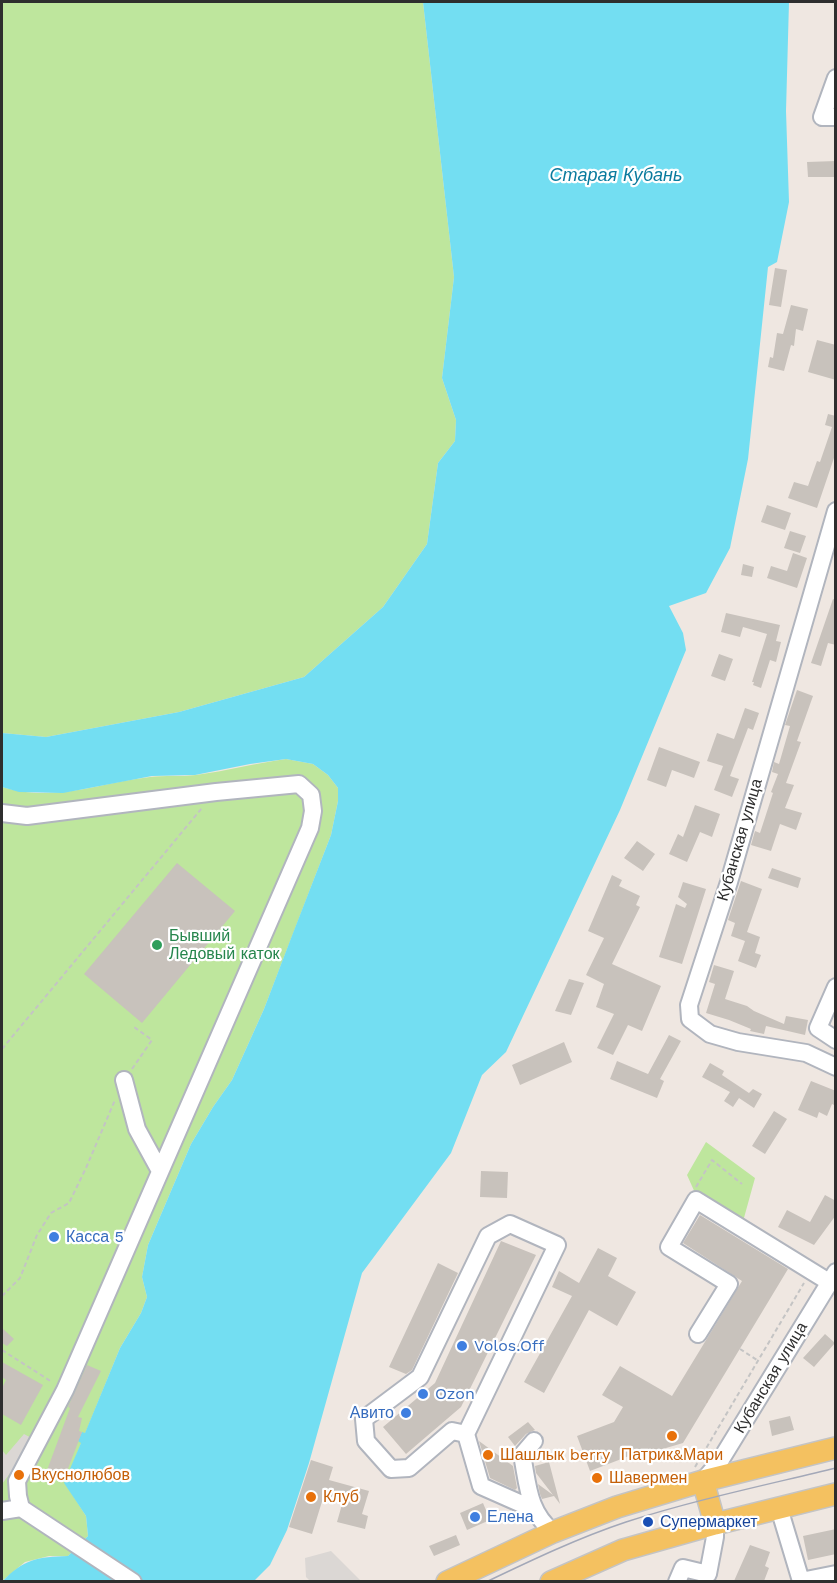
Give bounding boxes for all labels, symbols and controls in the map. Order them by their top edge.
water label: Старая Кубань [550,165,682,187]
street label: Кубанская улица [713,777,767,903]
place label: Бывший Ледовый каток [169,926,280,964]
marker: Бывший Ледовый каток [150,938,164,952]
place label: Касса 5 [66,1227,124,1247]
marker: Касса 5 [47,1230,61,1244]
street label: Кубанская улица [730,1319,812,1437]
place label: Volos.Off [474,1336,544,1356]
marker: Volos.Off [455,1339,469,1353]
place label: Ozon [435,1384,475,1404]
marker: Ozon [416,1387,430,1401]
place label: Авито [350,1403,394,1423]
marker: Авито [399,1406,413,1420]
marker: Патрик&Мари [665,1429,679,1443]
place label: Шашлык berry [500,1445,610,1465]
place label: Патрик&Мари [621,1445,723,1465]
marker: Шашлык berry [481,1448,495,1462]
place label: Вкуснолюбов [31,1465,130,1485]
marker: Вкуснолюбов [12,1468,26,1482]
place label: Шавермен [609,1468,687,1488]
marker: Шавермен [590,1471,604,1485]
place label: Клуб [323,1487,359,1507]
marker: Клуб [304,1490,318,1504]
place label: Елена [487,1507,534,1527]
marker: Елена [468,1510,482,1524]
place label: Супермаркет [660,1512,758,1532]
marker: Супермаркет [641,1515,655,1529]

